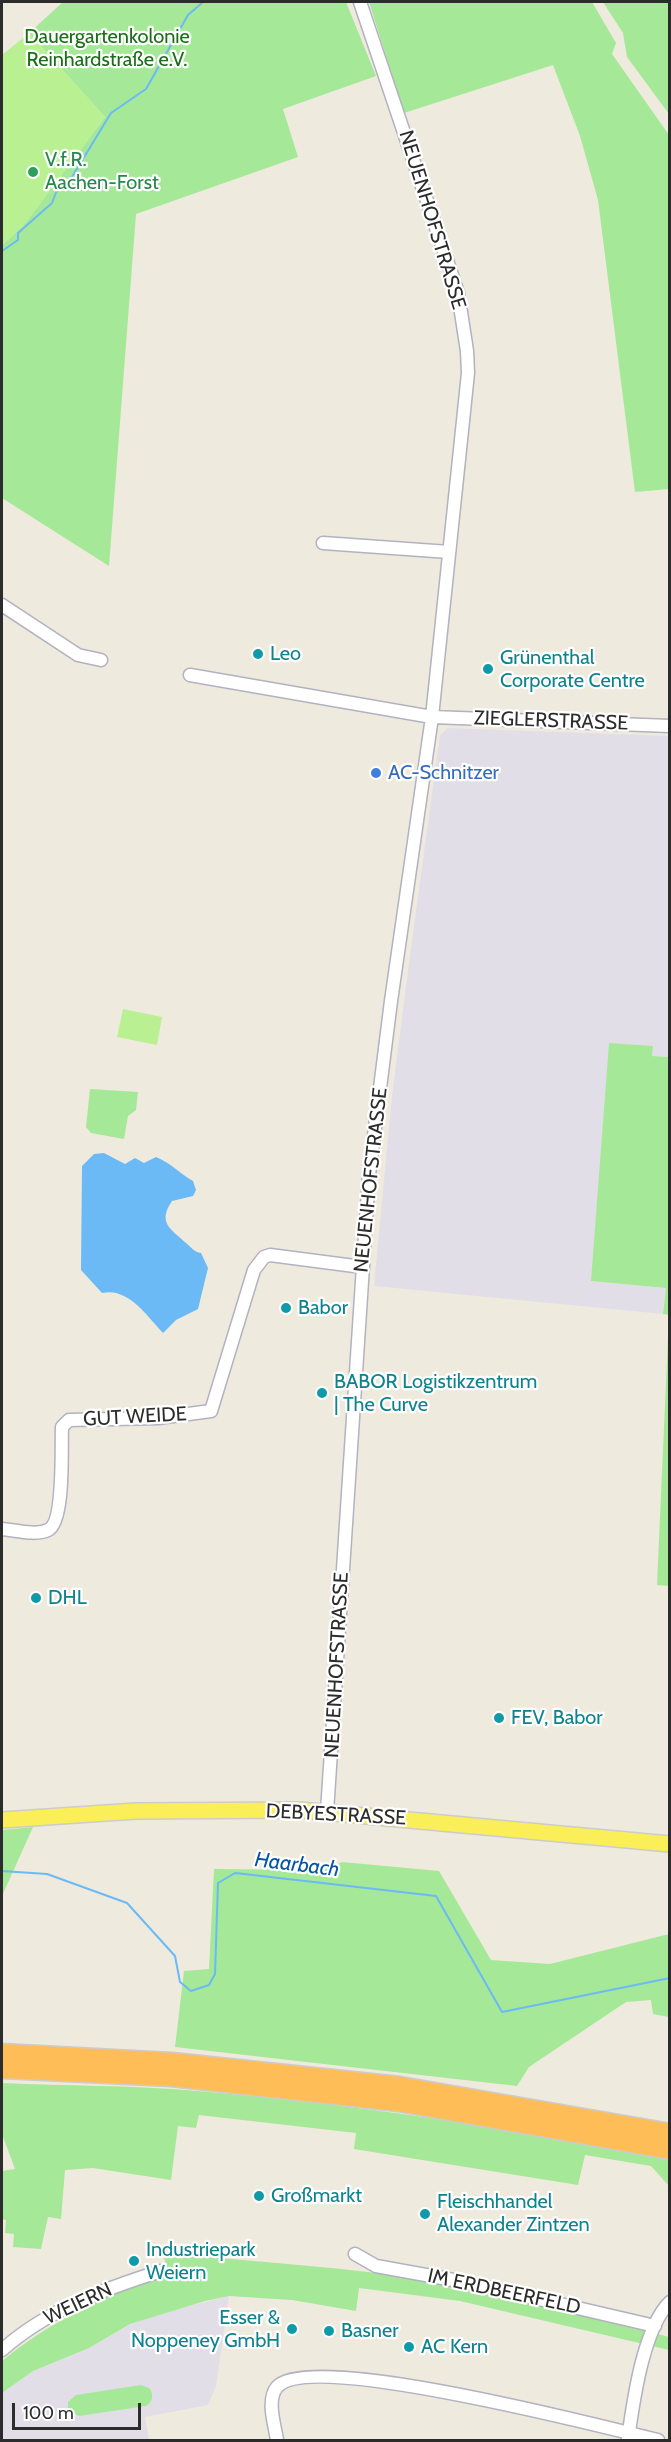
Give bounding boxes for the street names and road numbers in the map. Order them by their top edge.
street label: NEUENHOFSTRASSE [393,128,471,312]
street label: ZIEGLERSTRASSE [473,706,629,736]
street label: NEUENHOFSTRASSE [349,1086,393,1274]
street label: GUT WEIDE [83,1402,187,1432]
street label: NEUENHOFSTRASSE [320,1572,354,1758]
street label: DEBYESTRASSE [265,1799,407,1831]
street label: IM ERDBEERFELD [425,2264,583,2320]
street label: WEIERN [40,2278,116,2330]

